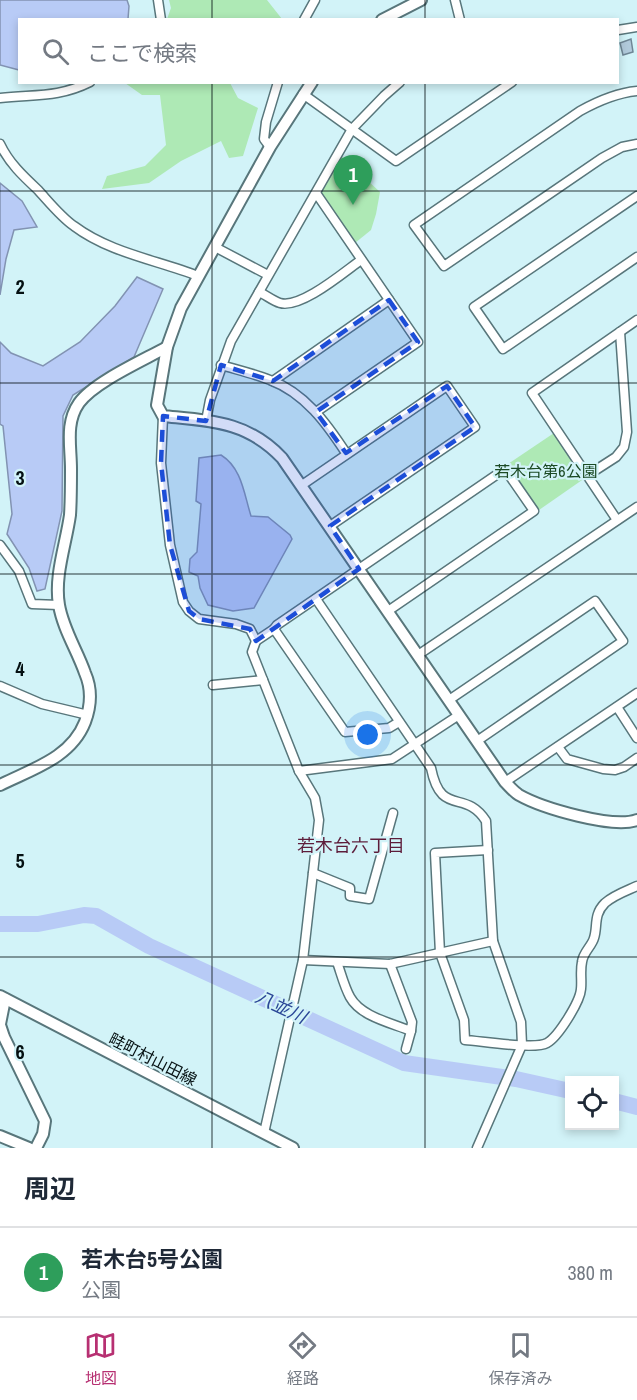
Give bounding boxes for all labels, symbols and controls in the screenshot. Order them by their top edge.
search box [18,18,619,84]
icon: search [39,35,72,68]
text: ここで検索 [87,38,197,68]
pin: 1 [334,156,372,205]
text: 2 [15,273,25,300]
park label: 若木台第6公園 [494,460,598,482]
text: 3 [15,464,25,491]
text: 4 [15,655,25,682]
your location [353,720,382,749]
district label: 若木台六丁目 [297,833,405,858]
text: 5 [15,847,25,874]
water label: 八並川 [251,984,313,1030]
street label: 畦町村山田線 [105,1027,201,1091]
text: 6 [15,1038,25,1065]
map controls [565,1076,619,1130]
button: locate [565,1076,619,1130]
text: 周辺 [24,1171,76,1206]
text: 若木台5号公園 [81,1244,223,1274]
text: 1 [39,1259,48,1286]
text: 380 m [567,1259,613,1286]
text: 公園 [81,1276,121,1303]
tab: 地図 [84,1329,117,1389]
tab: 経路 [286,1329,319,1389]
tab: 保存済み [488,1329,552,1389]

